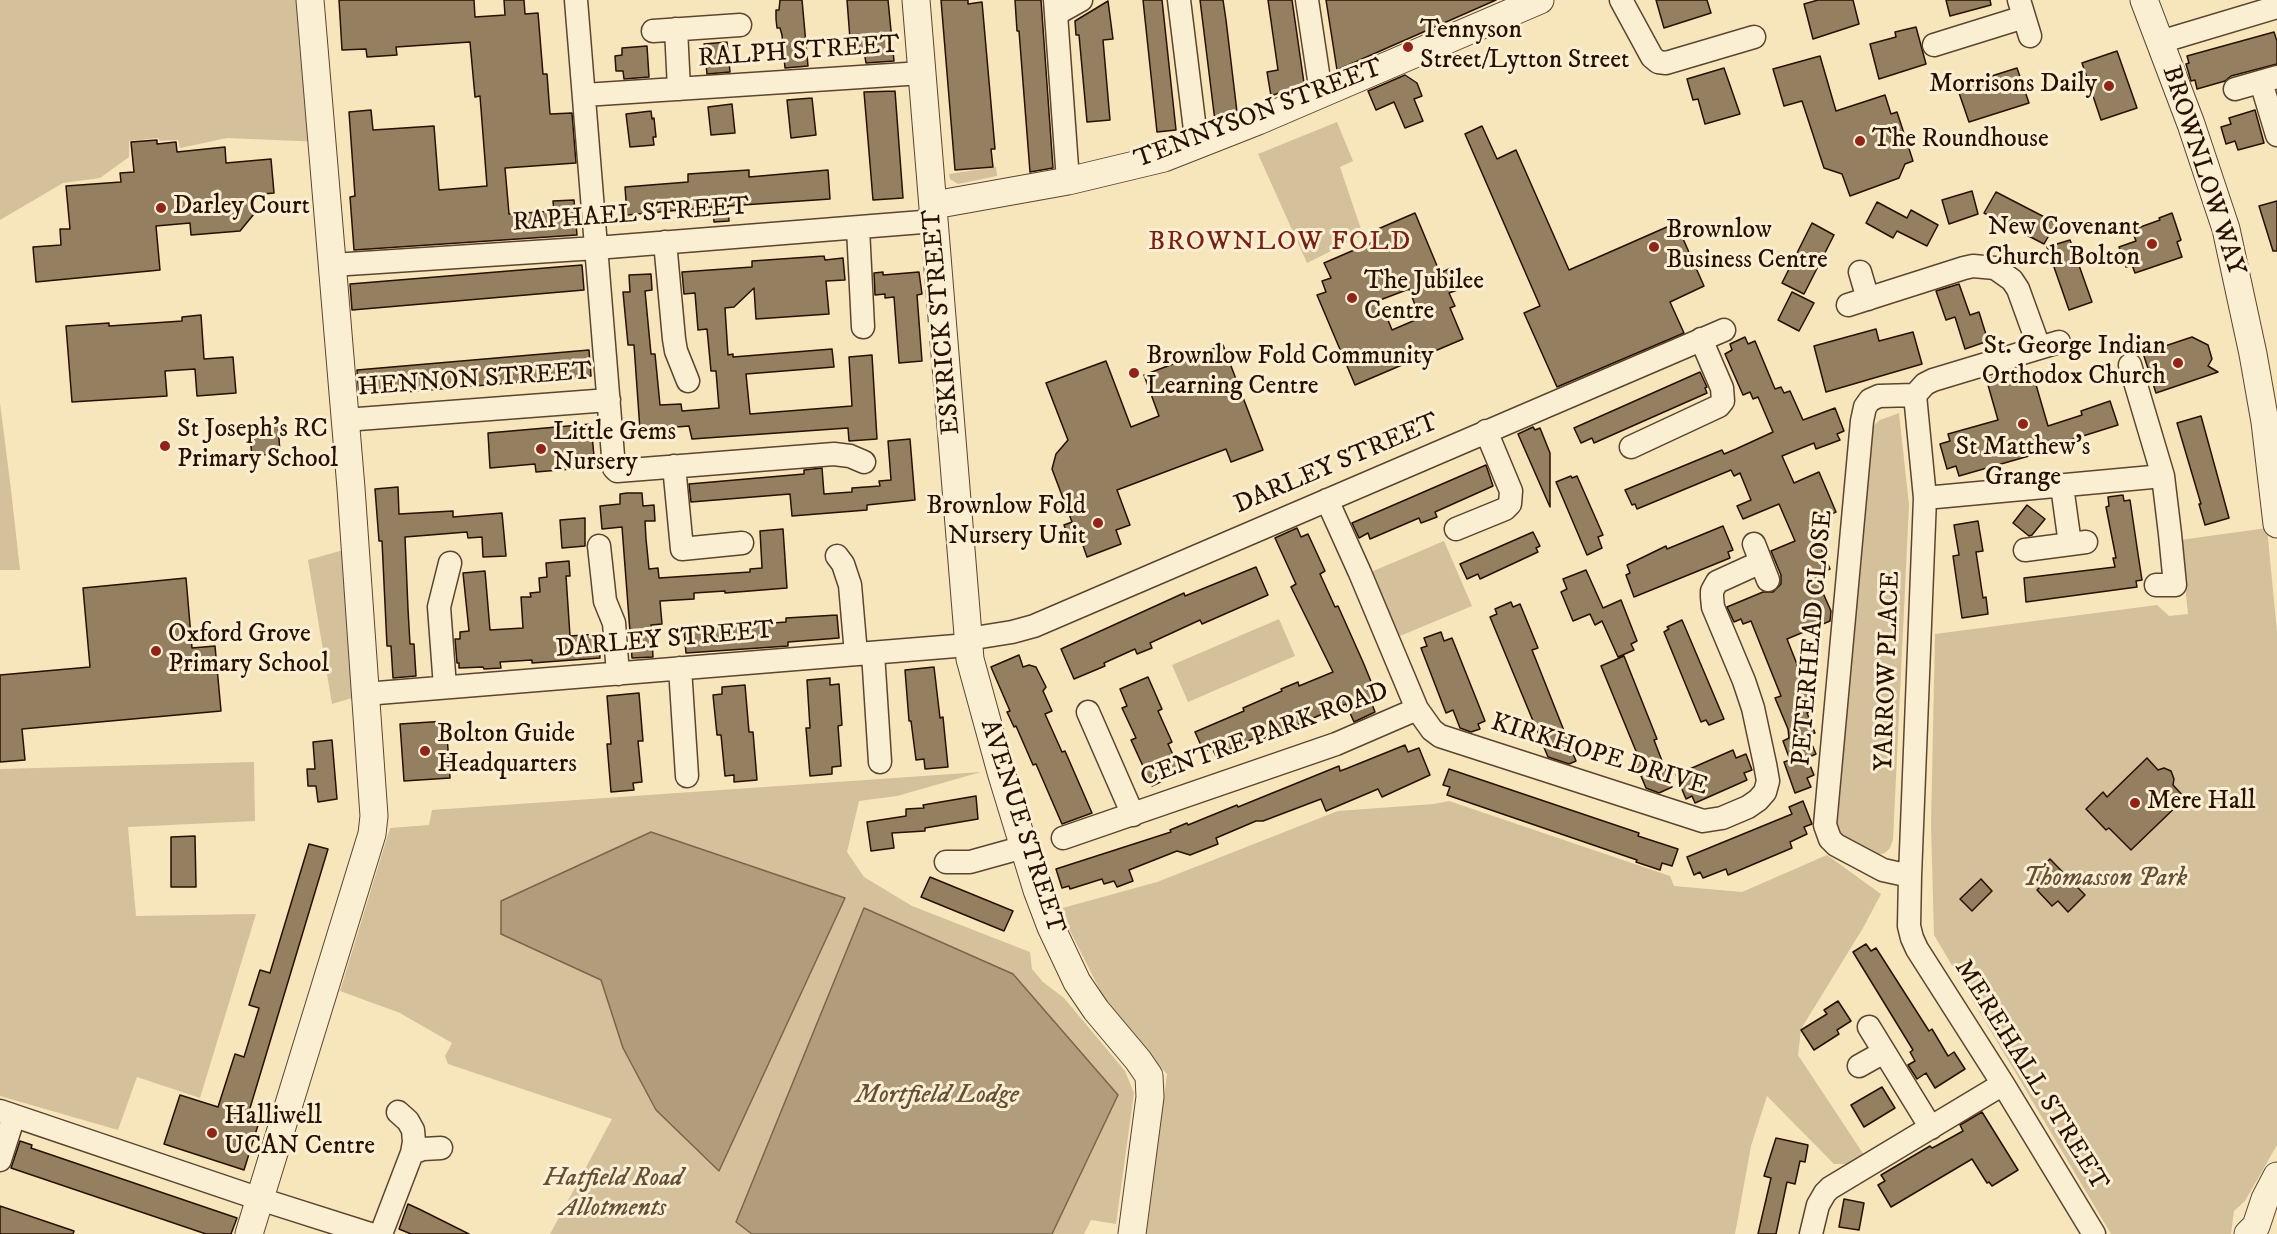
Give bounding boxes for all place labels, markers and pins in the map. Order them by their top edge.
place label: Tennyson Street/Lytton Street [1420,16,1629,77]
marker: Tennyson Street/Lytton Street [1401,40,1415,54]
place label: Morrisons Daily [1929,70,2097,102]
marker: Morrisons Daily [2102,79,2116,93]
place label: The Roundhouse [1872,125,2049,157]
marker: The Roundhouse [1853,134,1867,148]
place label: Darley Court [173,192,310,224]
marker: Darley Court [154,201,168,215]
place label: New Covenant Church Bolton [1985,213,2140,274]
place label: Brownlow Business Centre [1666,216,1828,278]
marker: New Covenant Church Bolton [2145,237,2159,251]
marker: Brownlow Business Centre [1647,240,1661,254]
place label: The Jubilee Centre [1364,267,1484,328]
marker: The Jubilee Centre [1345,291,1359,305]
place label: St. George Indian Orthodox Church [1982,332,2166,394]
place label: Brownlow Fold Community Learning Centre [1146,342,1434,404]
marker: St. George Indian Orthodox Church [2171,356,2185,370]
marker: Brownlow Fold Community Learning Centre [1127,366,1141,380]
place label: St Joseph's RC Primary School [177,415,338,476]
marker: St Matthew's Grange [2016,417,2030,431]
place label: Little Gems Nursery [553,418,676,479]
place label: St Matthew's Grange [1956,433,2090,494]
marker: St Joseph's RC Primary School [158,439,172,453]
marker: Little Gems Nursery [534,442,548,456]
place label: Brownlow Fold Nursery Unit [926,492,1086,554]
marker: Brownlow Fold Nursery Unit [1091,516,1105,530]
place label: Oxford Grove Primary School [168,620,329,682]
marker: Oxford Grove Primary School [149,644,163,658]
place label: Bolton Guide Headquarters [437,720,577,782]
marker: Bolton Guide Headquarters [418,744,432,758]
place label: Mere Hall [2147,787,2256,819]
marker: Mere Hall [2128,796,2142,810]
place label: Halliwell UCAN Centre [224,1102,375,1164]
marker: Halliwell UCAN Centre [205,1126,219,1140]

